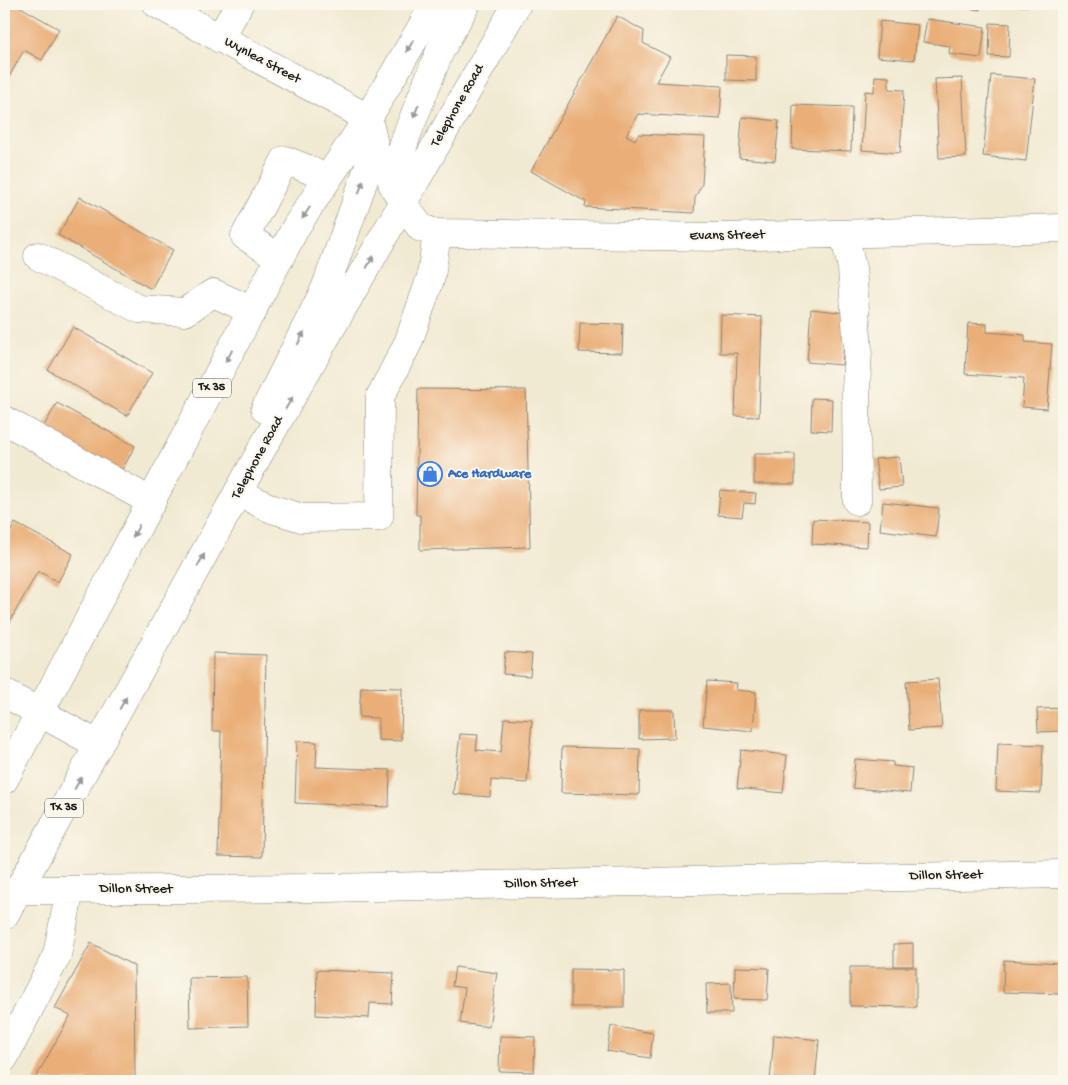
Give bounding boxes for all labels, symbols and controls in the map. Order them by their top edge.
street label: Wynlea Street [221,34,304,89]
one-way arrow [406,39,415,52]
street label: Telephone Road [427,60,489,151]
one-way arrow [412,104,420,119]
one-way arrow [357,179,365,194]
one-way arrow [301,206,310,220]
street label: Evans Street [689,227,766,245]
one-way arrow [365,255,374,268]
one-way arrow [297,331,305,345]
one-way arrow [225,349,233,363]
road number: TX 35 [193,378,231,398]
one-way arrow [284,396,293,409]
street label: Telephone Road [228,412,289,503]
shop icon: Ace Hardware [417,461,443,487]
place label: Ace Hardware [447,466,532,483]
one-way arrow [132,524,141,538]
one-way arrow [197,553,205,567]
one-way arrow [119,695,127,710]
one-way arrow [74,776,83,790]
road number: TX 35 [45,798,83,818]
street label: Dillon Street [908,867,984,885]
street label: Dillon Street [503,875,579,893]
street label: Dillon Street [99,881,174,898]

